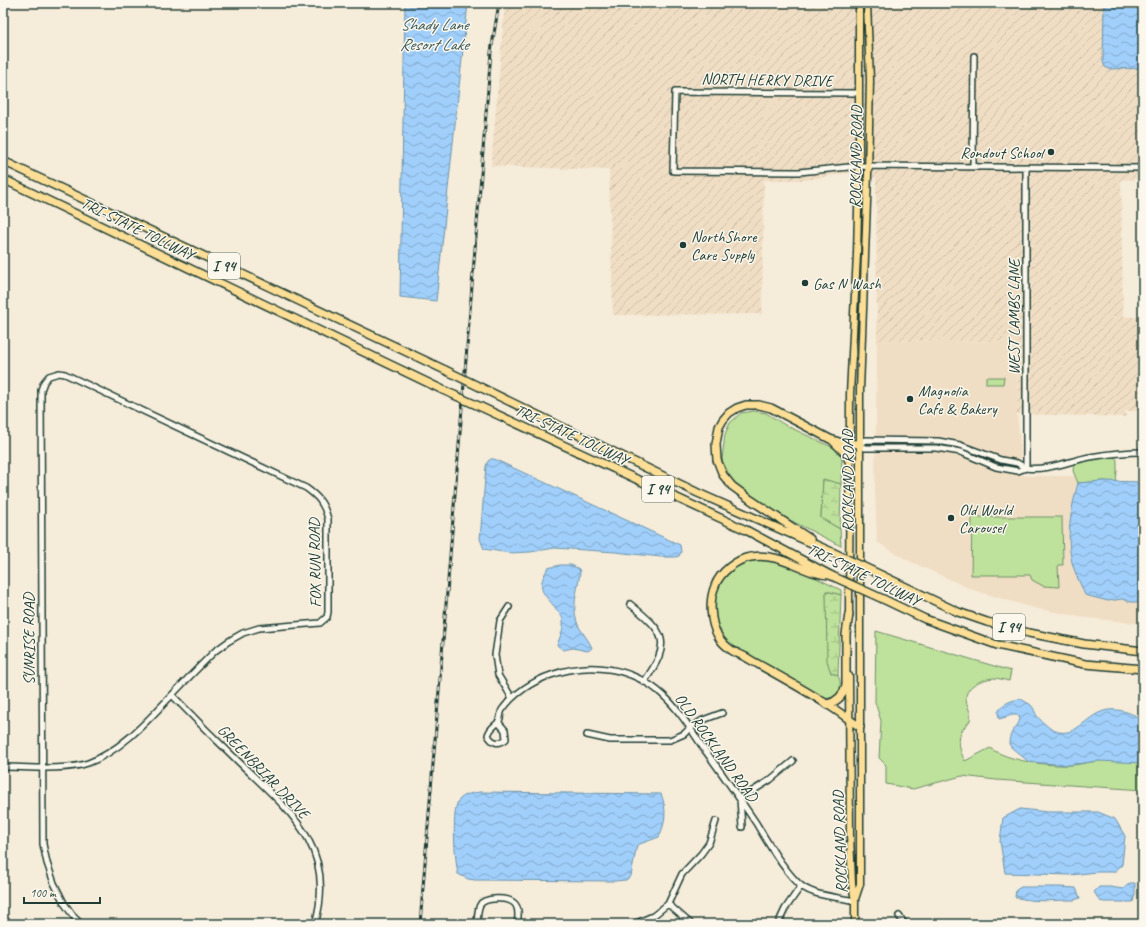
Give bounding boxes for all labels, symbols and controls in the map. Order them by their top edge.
water label: Shady Lane Resort Lake [400,14,471,55]
street label: NORTH HERKY DRIVE [701,69,835,91]
street label: ROCKLAND ROAD [845,104,867,208]
place label: Rondout School [960,143,1046,163]
marker: Rondout School [1046,147,1056,157]
street label: TRI-STATE TOLLWAY [78,193,200,266]
place label: NorthShore Care Supply [691,227,758,265]
marker: NorthShore Care Supply [678,240,688,250]
road number: I 94 [208,253,240,279]
street label: WEST LAMBS LANE [1004,257,1024,375]
place label: Gas N Wash [813,274,881,294]
marker: Gas N Wash [800,278,810,288]
place label: Magnolia Cafe & Bakery [918,381,998,419]
marker: Magnolia Cafe & Bakery [905,394,915,404]
street label: TRI-STATE TOLLWAY [512,400,634,471]
street label: ROCKLAND ROAD [838,428,858,532]
road number: I 94 [642,476,674,502]
place label: Old World Carousel [959,500,1015,538]
marker: Old World Carousel [946,513,956,523]
street label: FOX RUN ROAD [304,516,326,608]
street label: TRI-STATE TOLLWAY [804,539,926,612]
street label: SUNRISE ROAD [19,591,39,685]
road number: I 94 [993,614,1025,640]
street label: OLD ROCKLAND ROAD [670,690,763,807]
street label: GREENBRIAR DRIVE [213,720,315,825]
street label: ROCKLAND ROAD [828,789,852,894]
scale bar [24,879,100,905]
text: 100 m [30,885,57,901]

